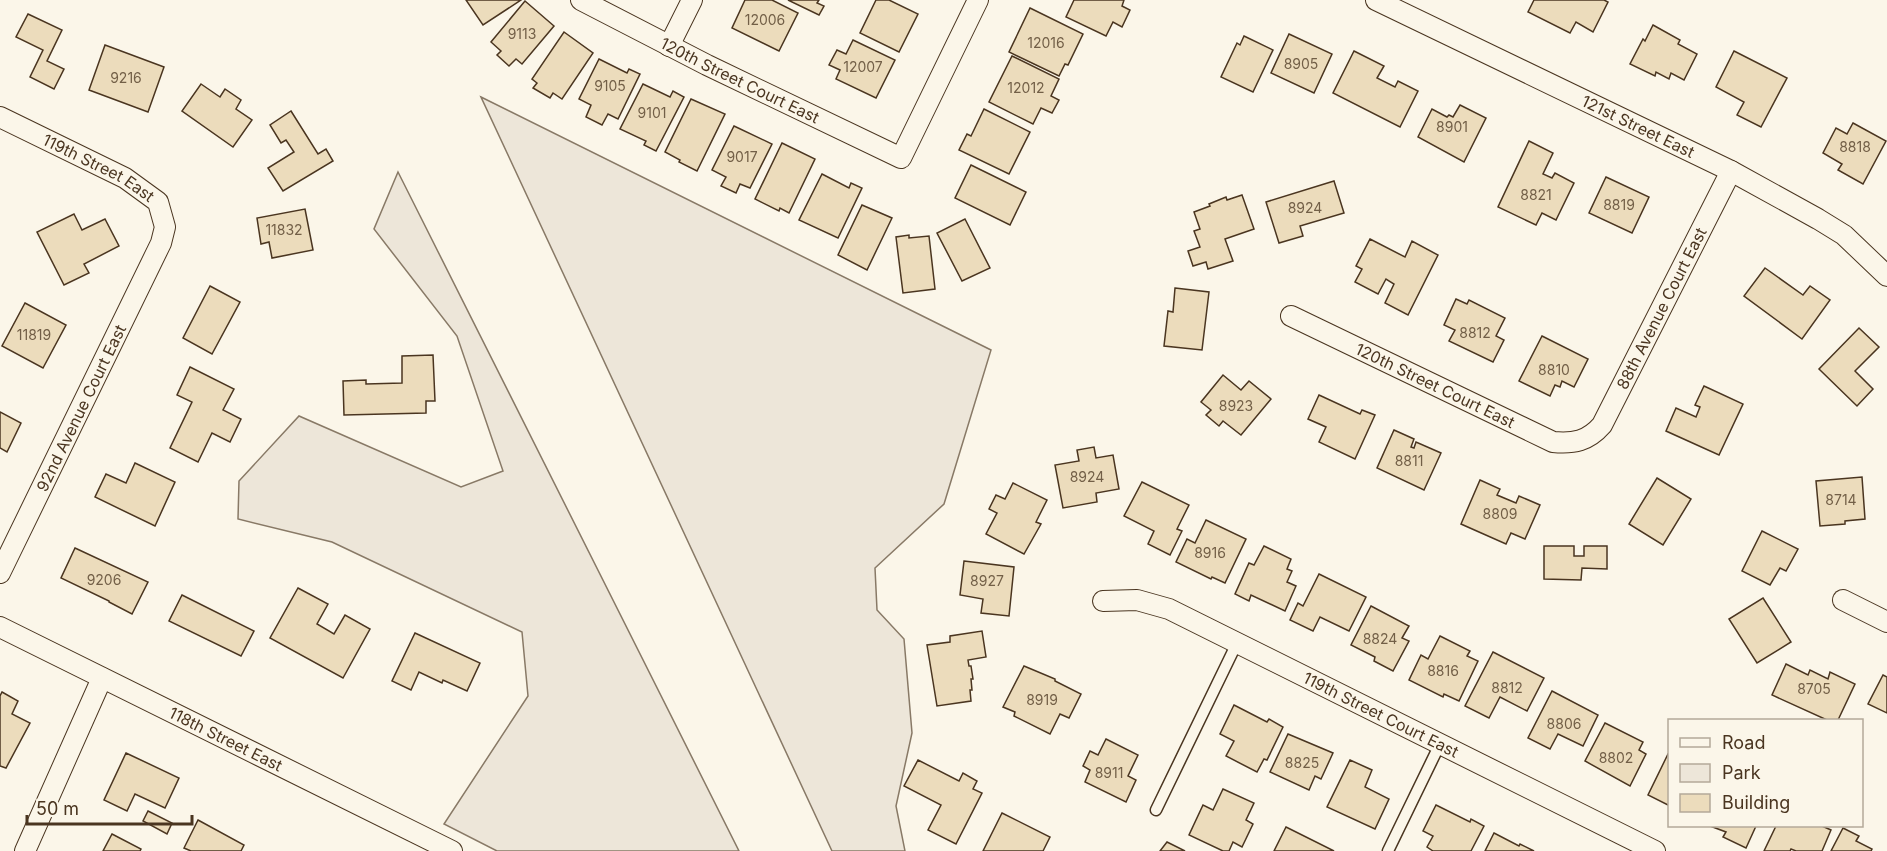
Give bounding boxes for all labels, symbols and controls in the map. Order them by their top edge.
house number: 12006 [745,11,785,28]
house number: 9113 [508,25,536,42]
street label: 120th Street Court East [657,33,823,127]
house number: 12016 [1027,34,1065,51]
house number: 8905 [1284,55,1318,72]
house number: 12007 [843,58,883,75]
house number: 9216 [110,69,142,86]
house number: 9105 [594,77,626,94]
house number: 12012 [1007,79,1045,96]
street label: 121st Street East [1578,91,1698,162]
house number: 9101 [638,104,666,121]
house number: 8901 [1436,118,1468,135]
street label: 119th Street East [39,129,158,206]
house number: 8818 [1839,138,1871,155]
house number: 9017 [726,148,758,165]
house number: 8821 [1520,186,1552,203]
house number: 8819 [1603,196,1635,213]
house number: 8924 [1288,199,1322,216]
house number: 11832 [265,221,303,238]
street label: 88th Avenue Court East [1612,224,1711,392]
street label: 92nd Avenue Court East [32,321,130,495]
house number: 8812 [1459,324,1491,341]
house number: 11819 [17,326,51,343]
street label: 120th Street Court East [1352,339,1518,432]
house number: 8810 [1538,361,1570,378]
house number: 8923 [1219,397,1253,414]
house number: 8811 [1395,452,1423,469]
house number: 8924 [1070,468,1104,485]
house number: 8714 [1825,491,1857,508]
house number: 8809 [1483,505,1517,522]
house number: 8916 [1194,544,1226,561]
house number: 9206 [87,571,121,588]
house number: 8927 [970,572,1004,589]
house number: 8824 [1363,630,1397,647]
house number: 8816 [1427,662,1459,679]
street label: 119th Street Court East [1300,667,1462,762]
house number: 8812 [1491,679,1523,696]
house number: 8705 [1797,680,1831,697]
house number: 8919 [1026,691,1058,708]
street label: 118th Street East [166,702,286,775]
house number: 8806 [1547,715,1581,732]
legend [1668,719,1863,827]
text: Road [1722,732,1765,753]
house number: 8802 [1599,749,1633,766]
house number: 8825 [1285,754,1319,771]
text: Park [1722,762,1761,783]
house number: 8911 [1095,764,1123,781]
scale bar [27,788,192,826]
text: Building [1722,792,1790,813]
text: 50 m [36,798,79,819]

